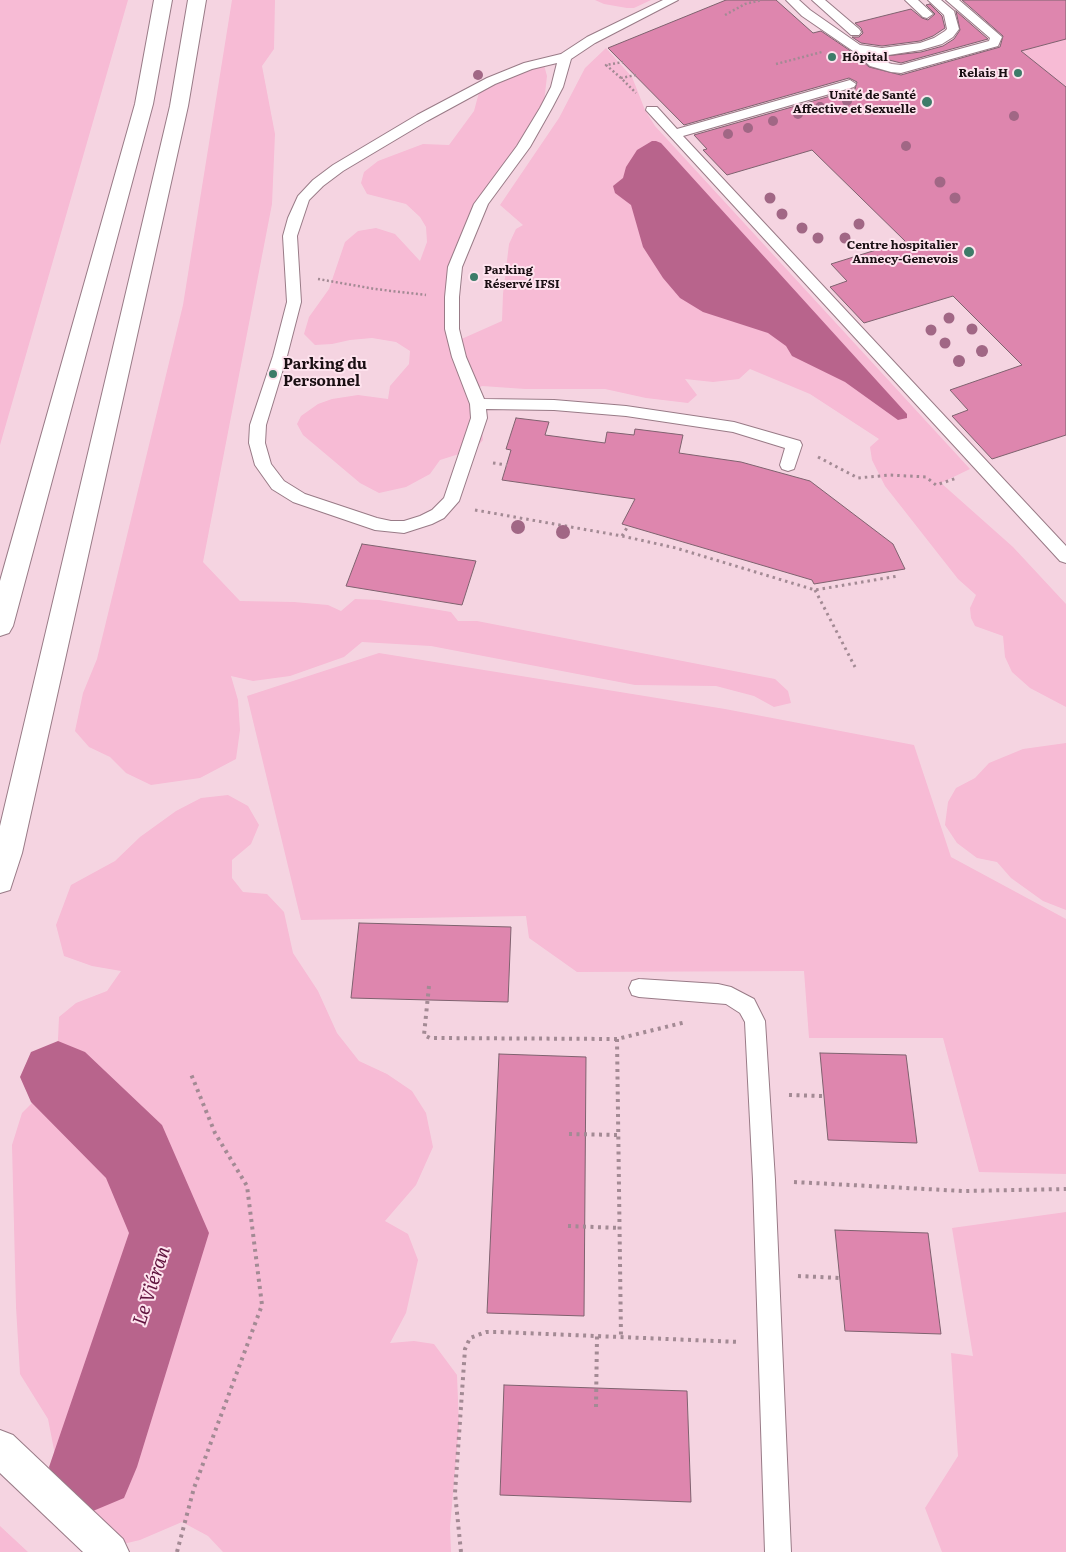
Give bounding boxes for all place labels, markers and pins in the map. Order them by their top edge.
place label: Hôpital [842,50,888,64]
marker: Hôpital [826,51,838,63]
place label: Relais H [958,66,1008,80]
marker: Relais H [1012,67,1024,79]
place label: Unité de Santé Affective et Sexuelle [793,88,916,116]
marker: Unité de Santé Affective et Sexuelle [920,95,934,109]
place label: Centre hospitalier Annecy-Genevois [847,238,958,266]
marker: Centre hospitalier Annecy-Genevois [962,245,976,259]
place label: Parking Réservé IFSI [484,263,560,291]
marker: Parking Réservé IFSI [468,271,480,283]
place label: Parking du Personnel [283,356,367,391]
marker: Parking du Personnel [267,368,279,380]

